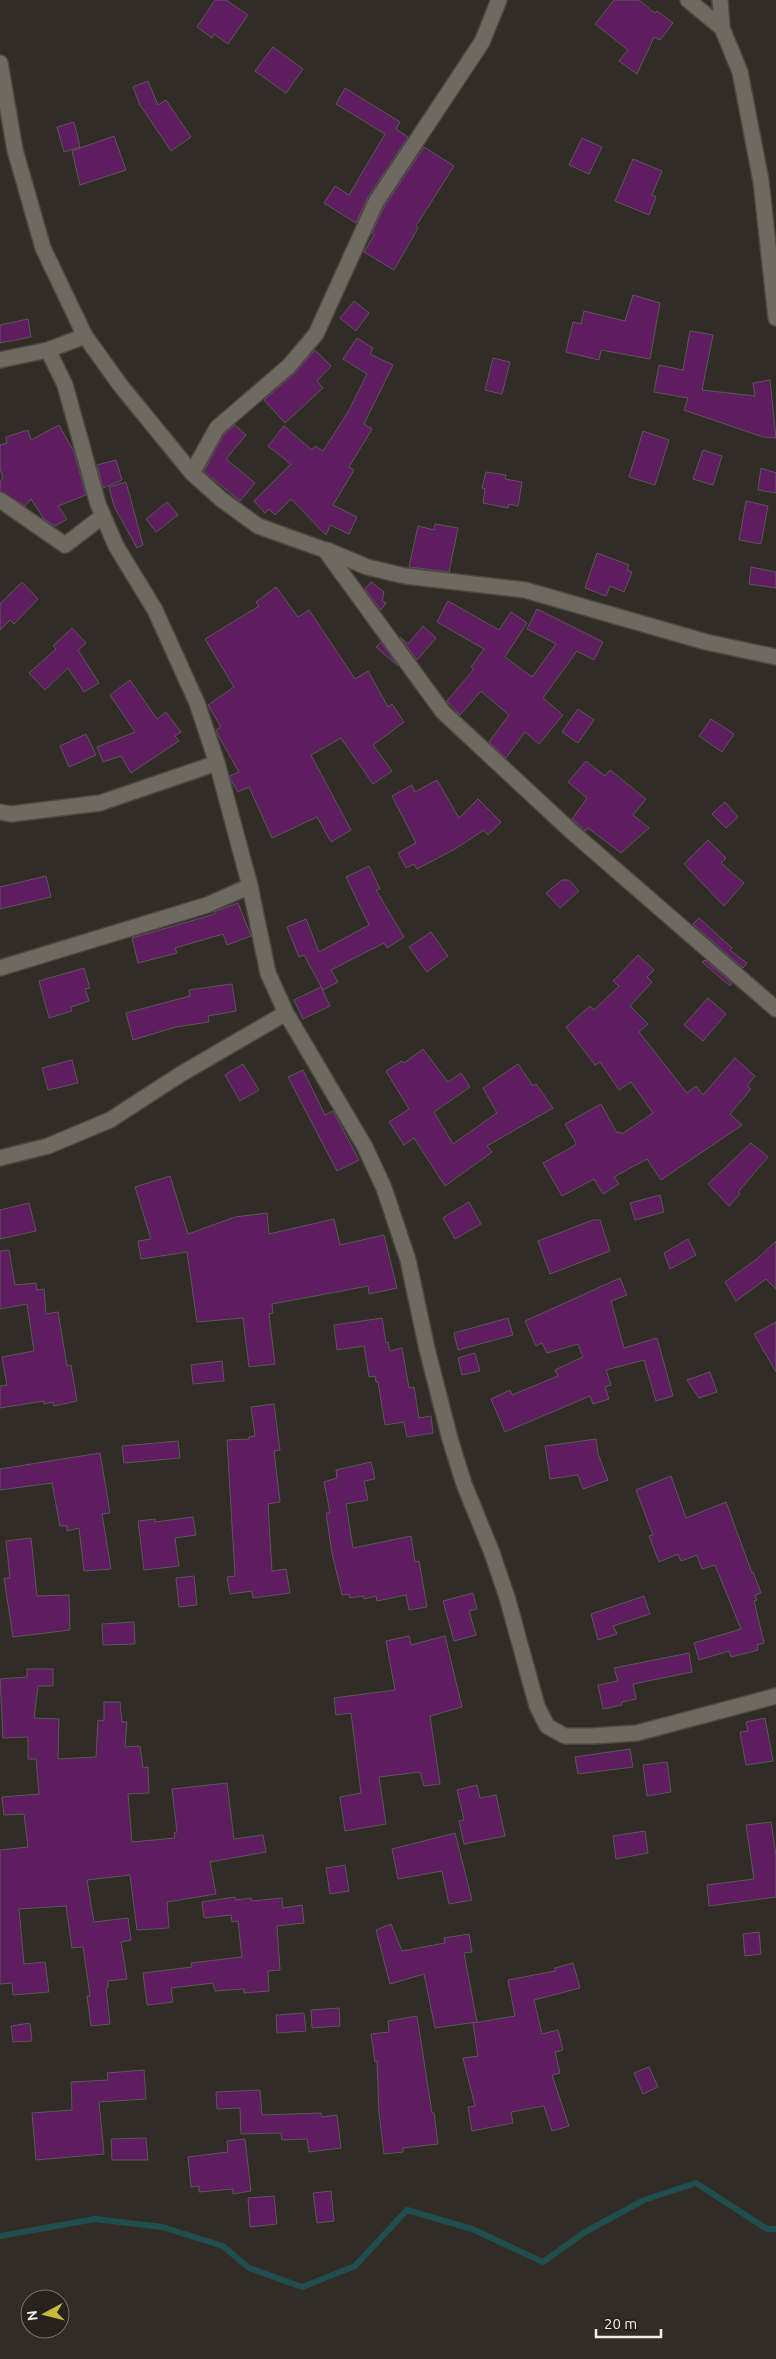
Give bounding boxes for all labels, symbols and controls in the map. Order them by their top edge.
north arrow [20,2289,70,2339]
scale bar [596,2306,661,2338]
text: N [24,2309,41,2322]
text: 20 m [604,2315,637,2332]

